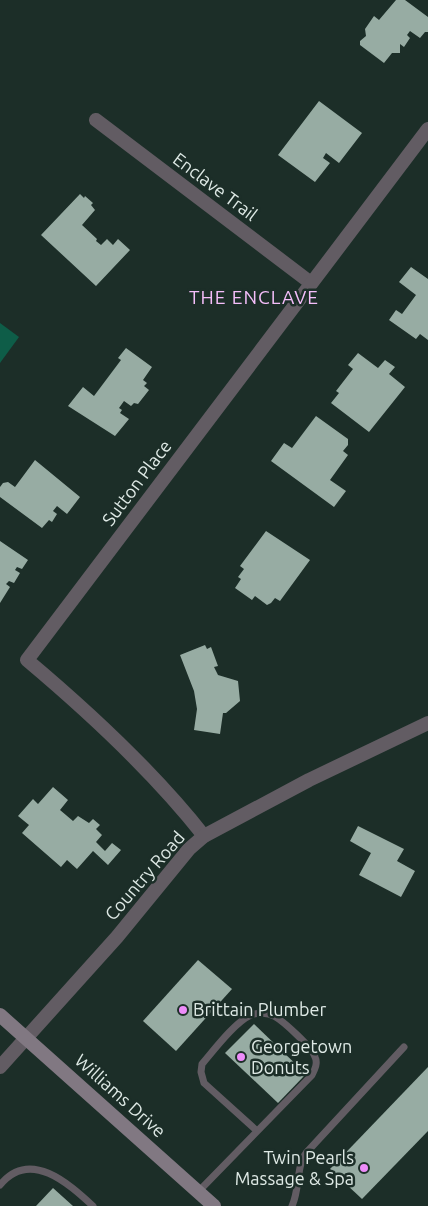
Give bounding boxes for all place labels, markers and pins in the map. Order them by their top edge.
place label: Brittain Plumber [193,999,327,1019]
marker: Brittain Plumber [177,1004,189,1016]
place label: Georgetown Donuts [251,1036,352,1077]
marker: Georgetown Donuts [235,1051,247,1063]
place label: Twin Pearls Massage & Spa [235,1147,354,1188]
marker: Twin Pearls Massage & Spa [358,1162,370,1174]

